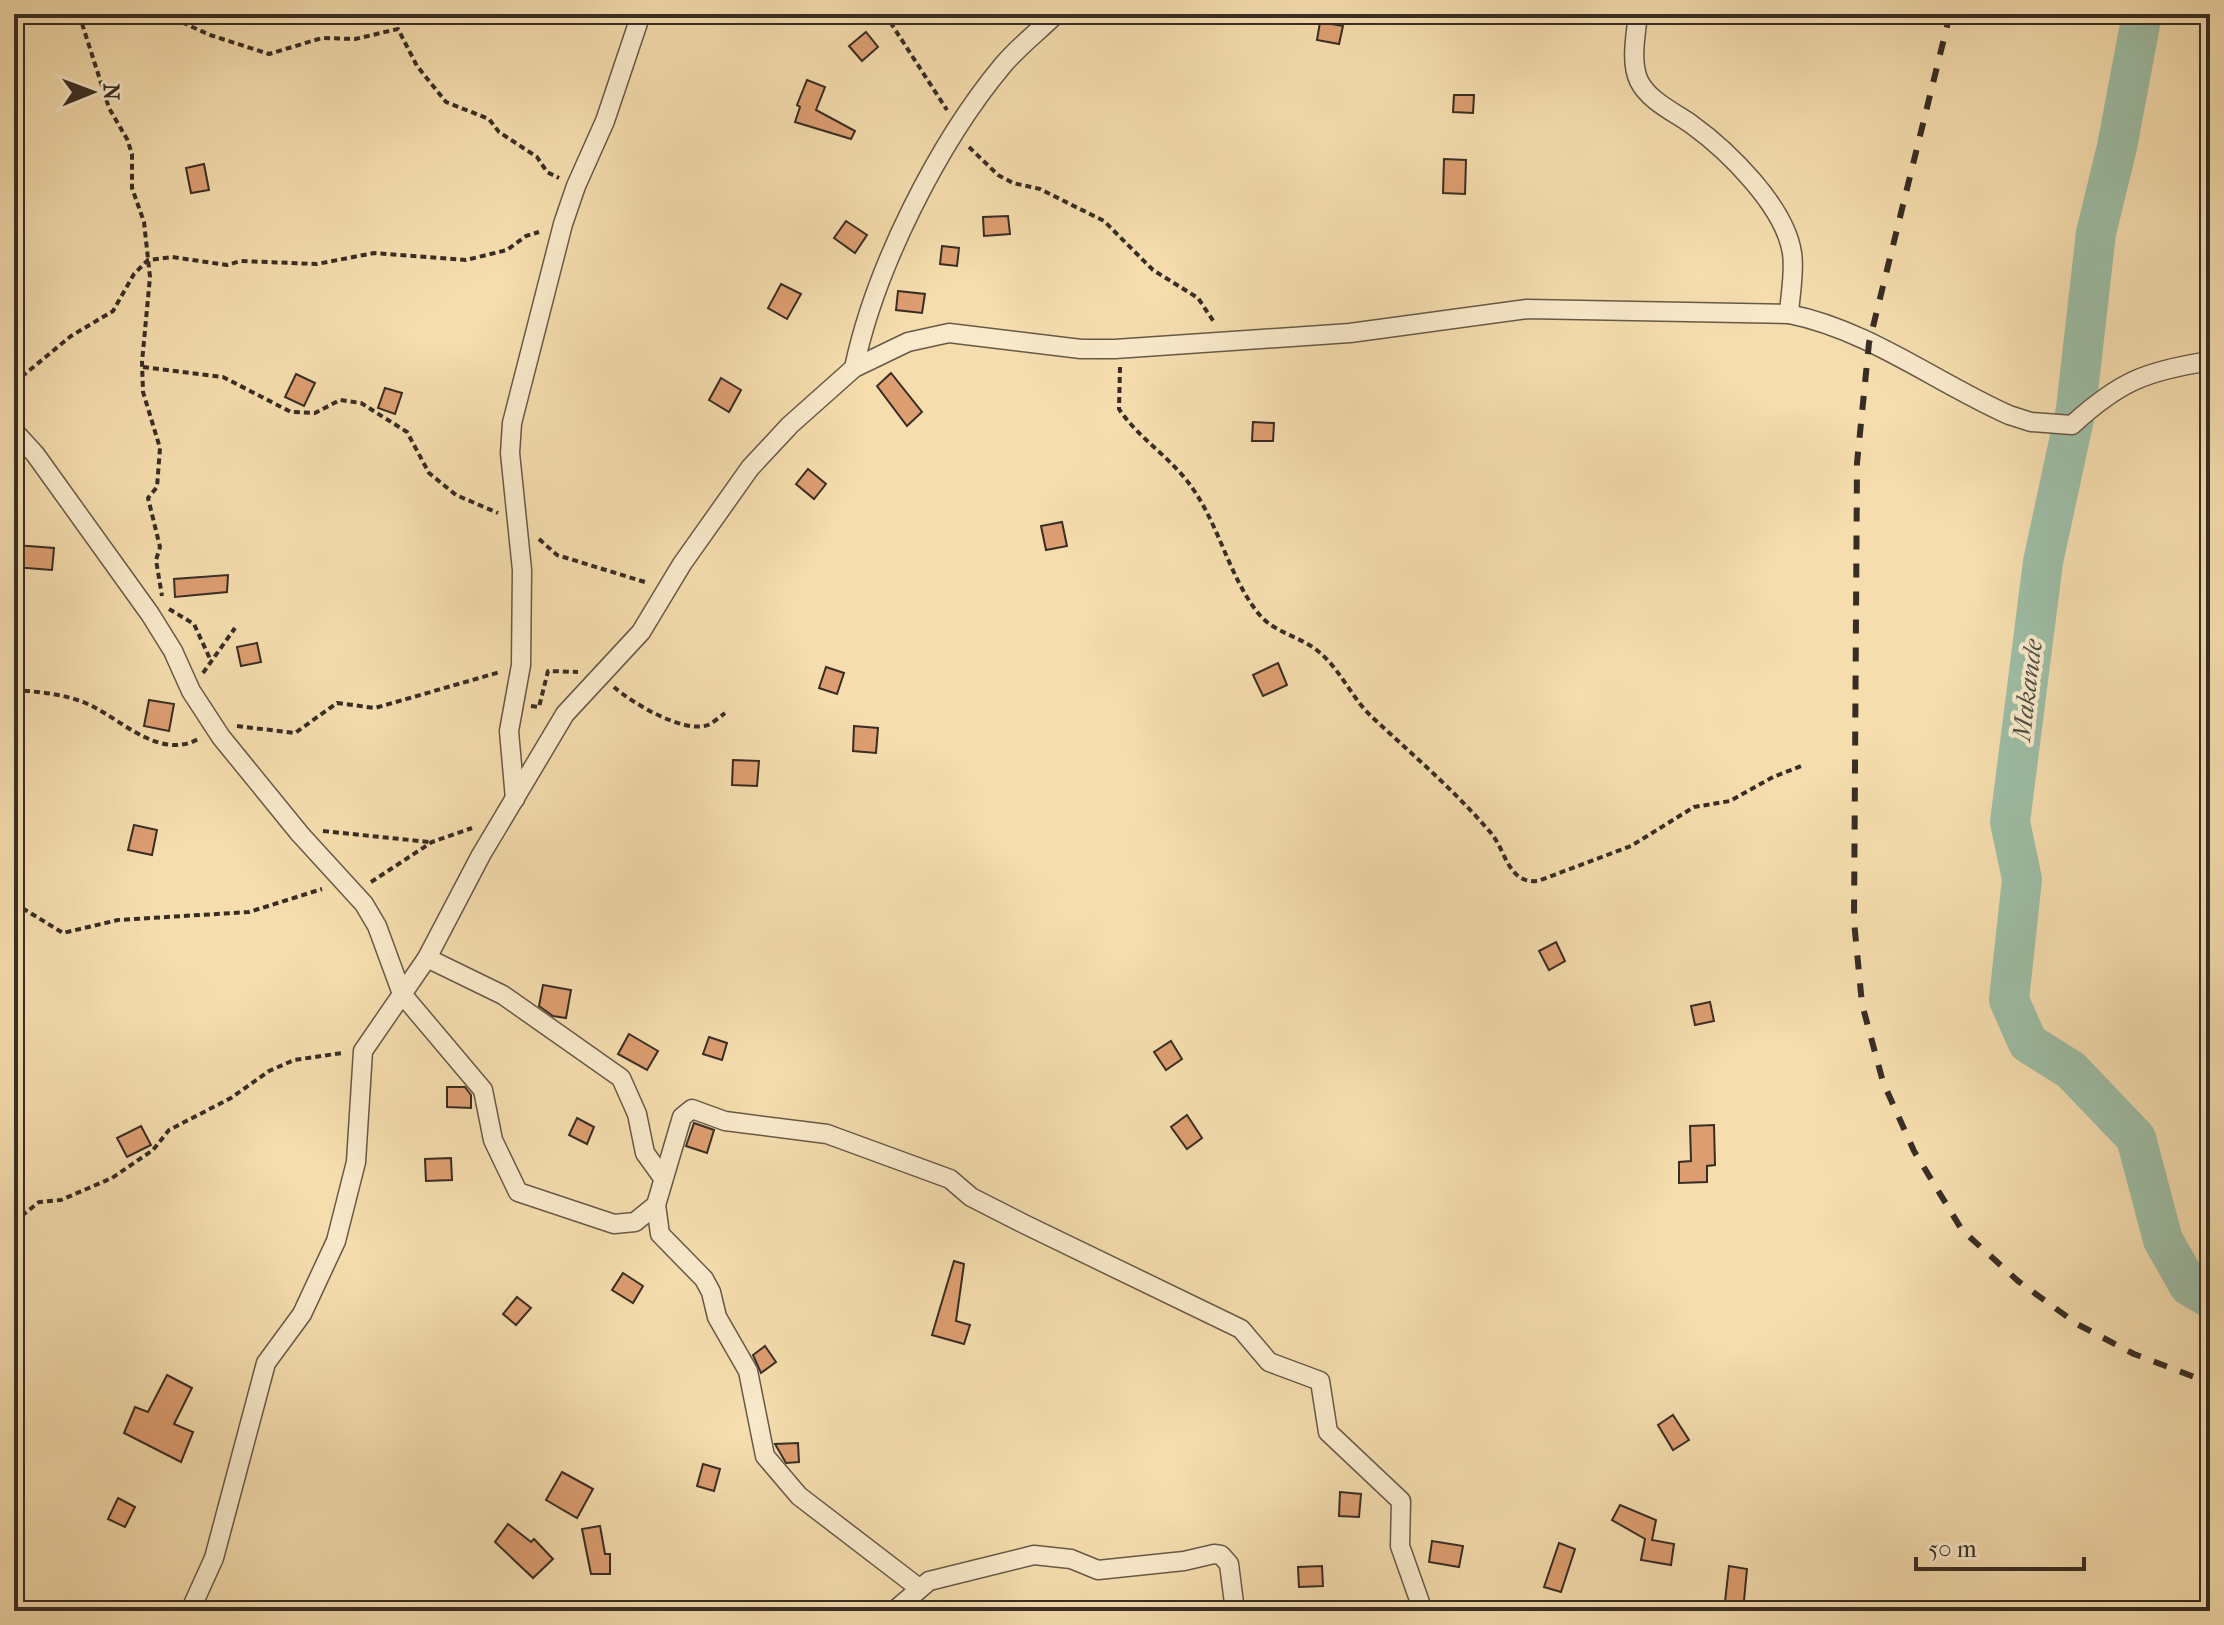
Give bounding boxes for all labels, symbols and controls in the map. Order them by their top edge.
north arrow [52,52,132,132]
text: N [98,83,124,101]
water label: Makande [2006,636,2049,744]
scale bar [1916,1521,2084,1571]
text: 50 m [1928,1535,1977,1563]

